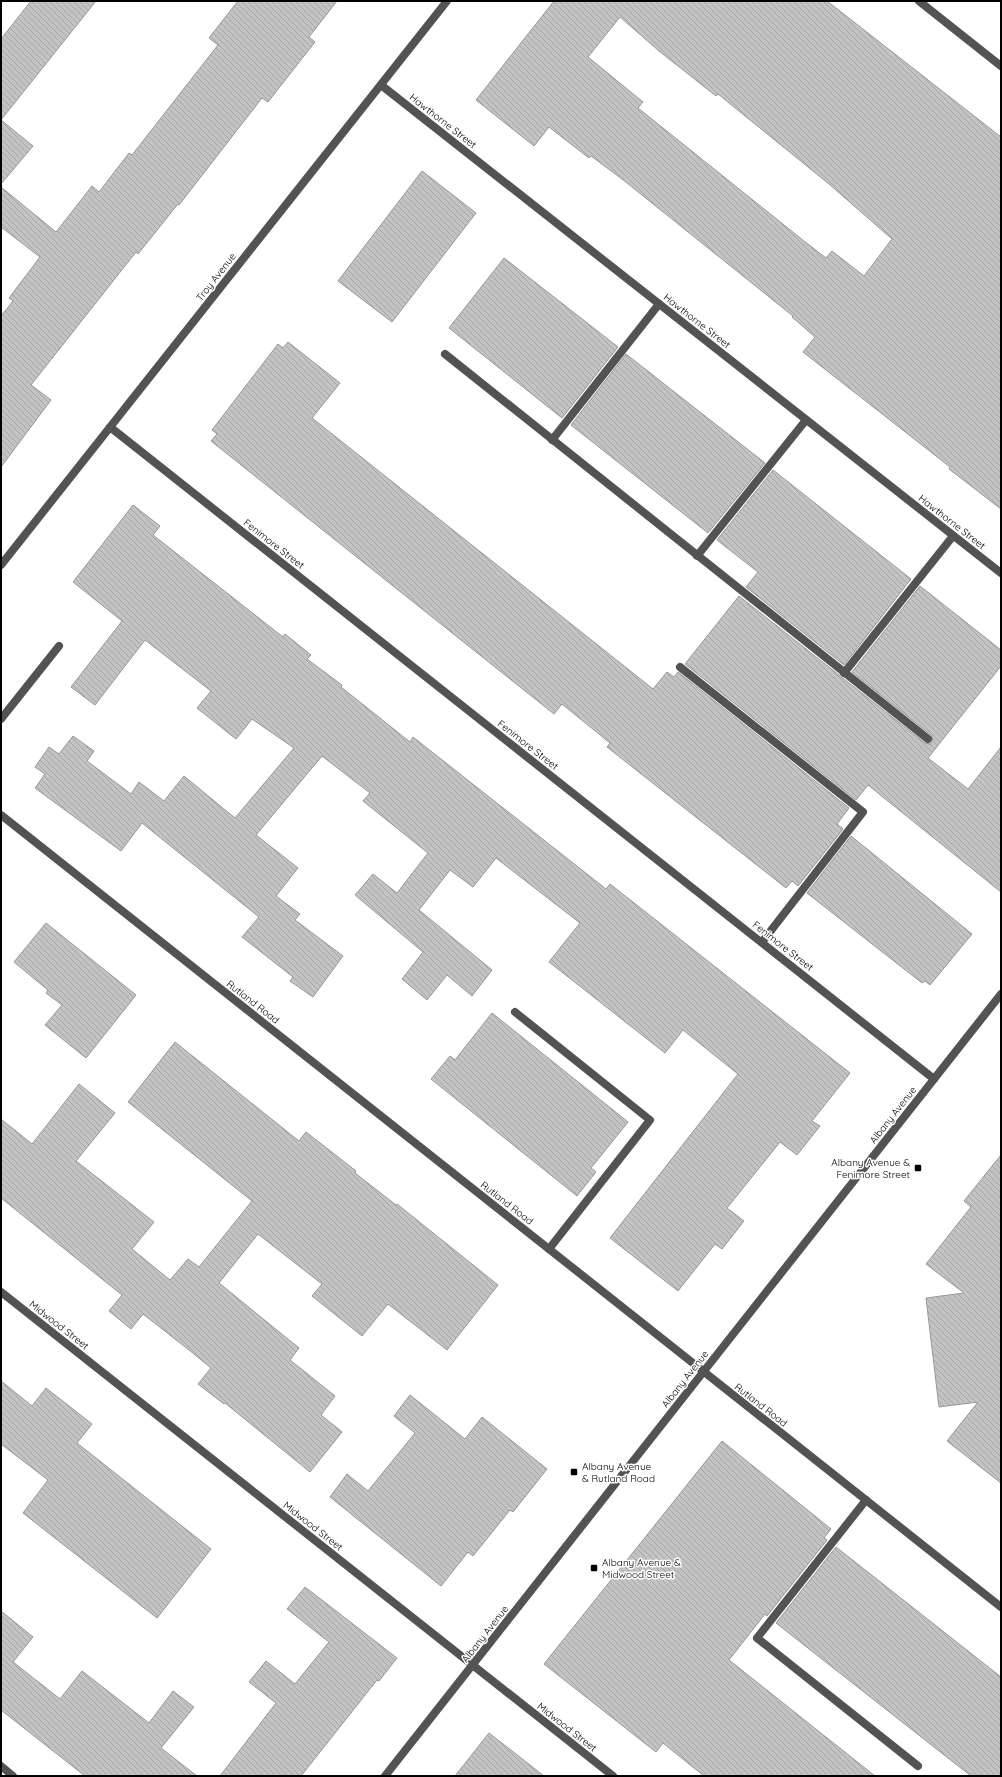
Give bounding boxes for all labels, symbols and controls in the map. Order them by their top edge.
street label: Hawthorne Street [407,91,480,152]
street label: Troy Avenue [193,250,239,304]
street label: Hawthorne Street [661,291,734,352]
street label: Hawthorne Street [916,492,989,553]
street label: Fenimore Street [241,516,307,572]
street label: Fenimore Street [495,717,561,773]
street label: Fenimore Street [750,918,816,974]
street label: Rutland Road [224,977,282,1027]
street label: Albany Avenue [867,1083,920,1146]
place label: Albany Avenue & Fenimore Street [831,1156,911,1181]
marker: Albany Avenue & Fenimore Street [913,1163,923,1173]
street label: Rutland Road [478,1178,536,1228]
street label: Midwood Street [27,1298,92,1353]
street label: Albany Avenue [659,1347,712,1410]
street label: Rutland Road [732,1380,790,1430]
place label: Albany Avenue & Rutland Road [582,1460,655,1485]
marker: Albany Avenue & Rutland Road [569,1467,579,1477]
street label: Midwood Street [281,1499,346,1554]
place label: Albany Avenue & Midwood Street [602,1556,681,1581]
marker: Albany Avenue & Midwood Street [589,1563,599,1573]
street label: Albany Avenue [459,1602,512,1665]
street label: Midwood Street [535,1700,600,1755]

